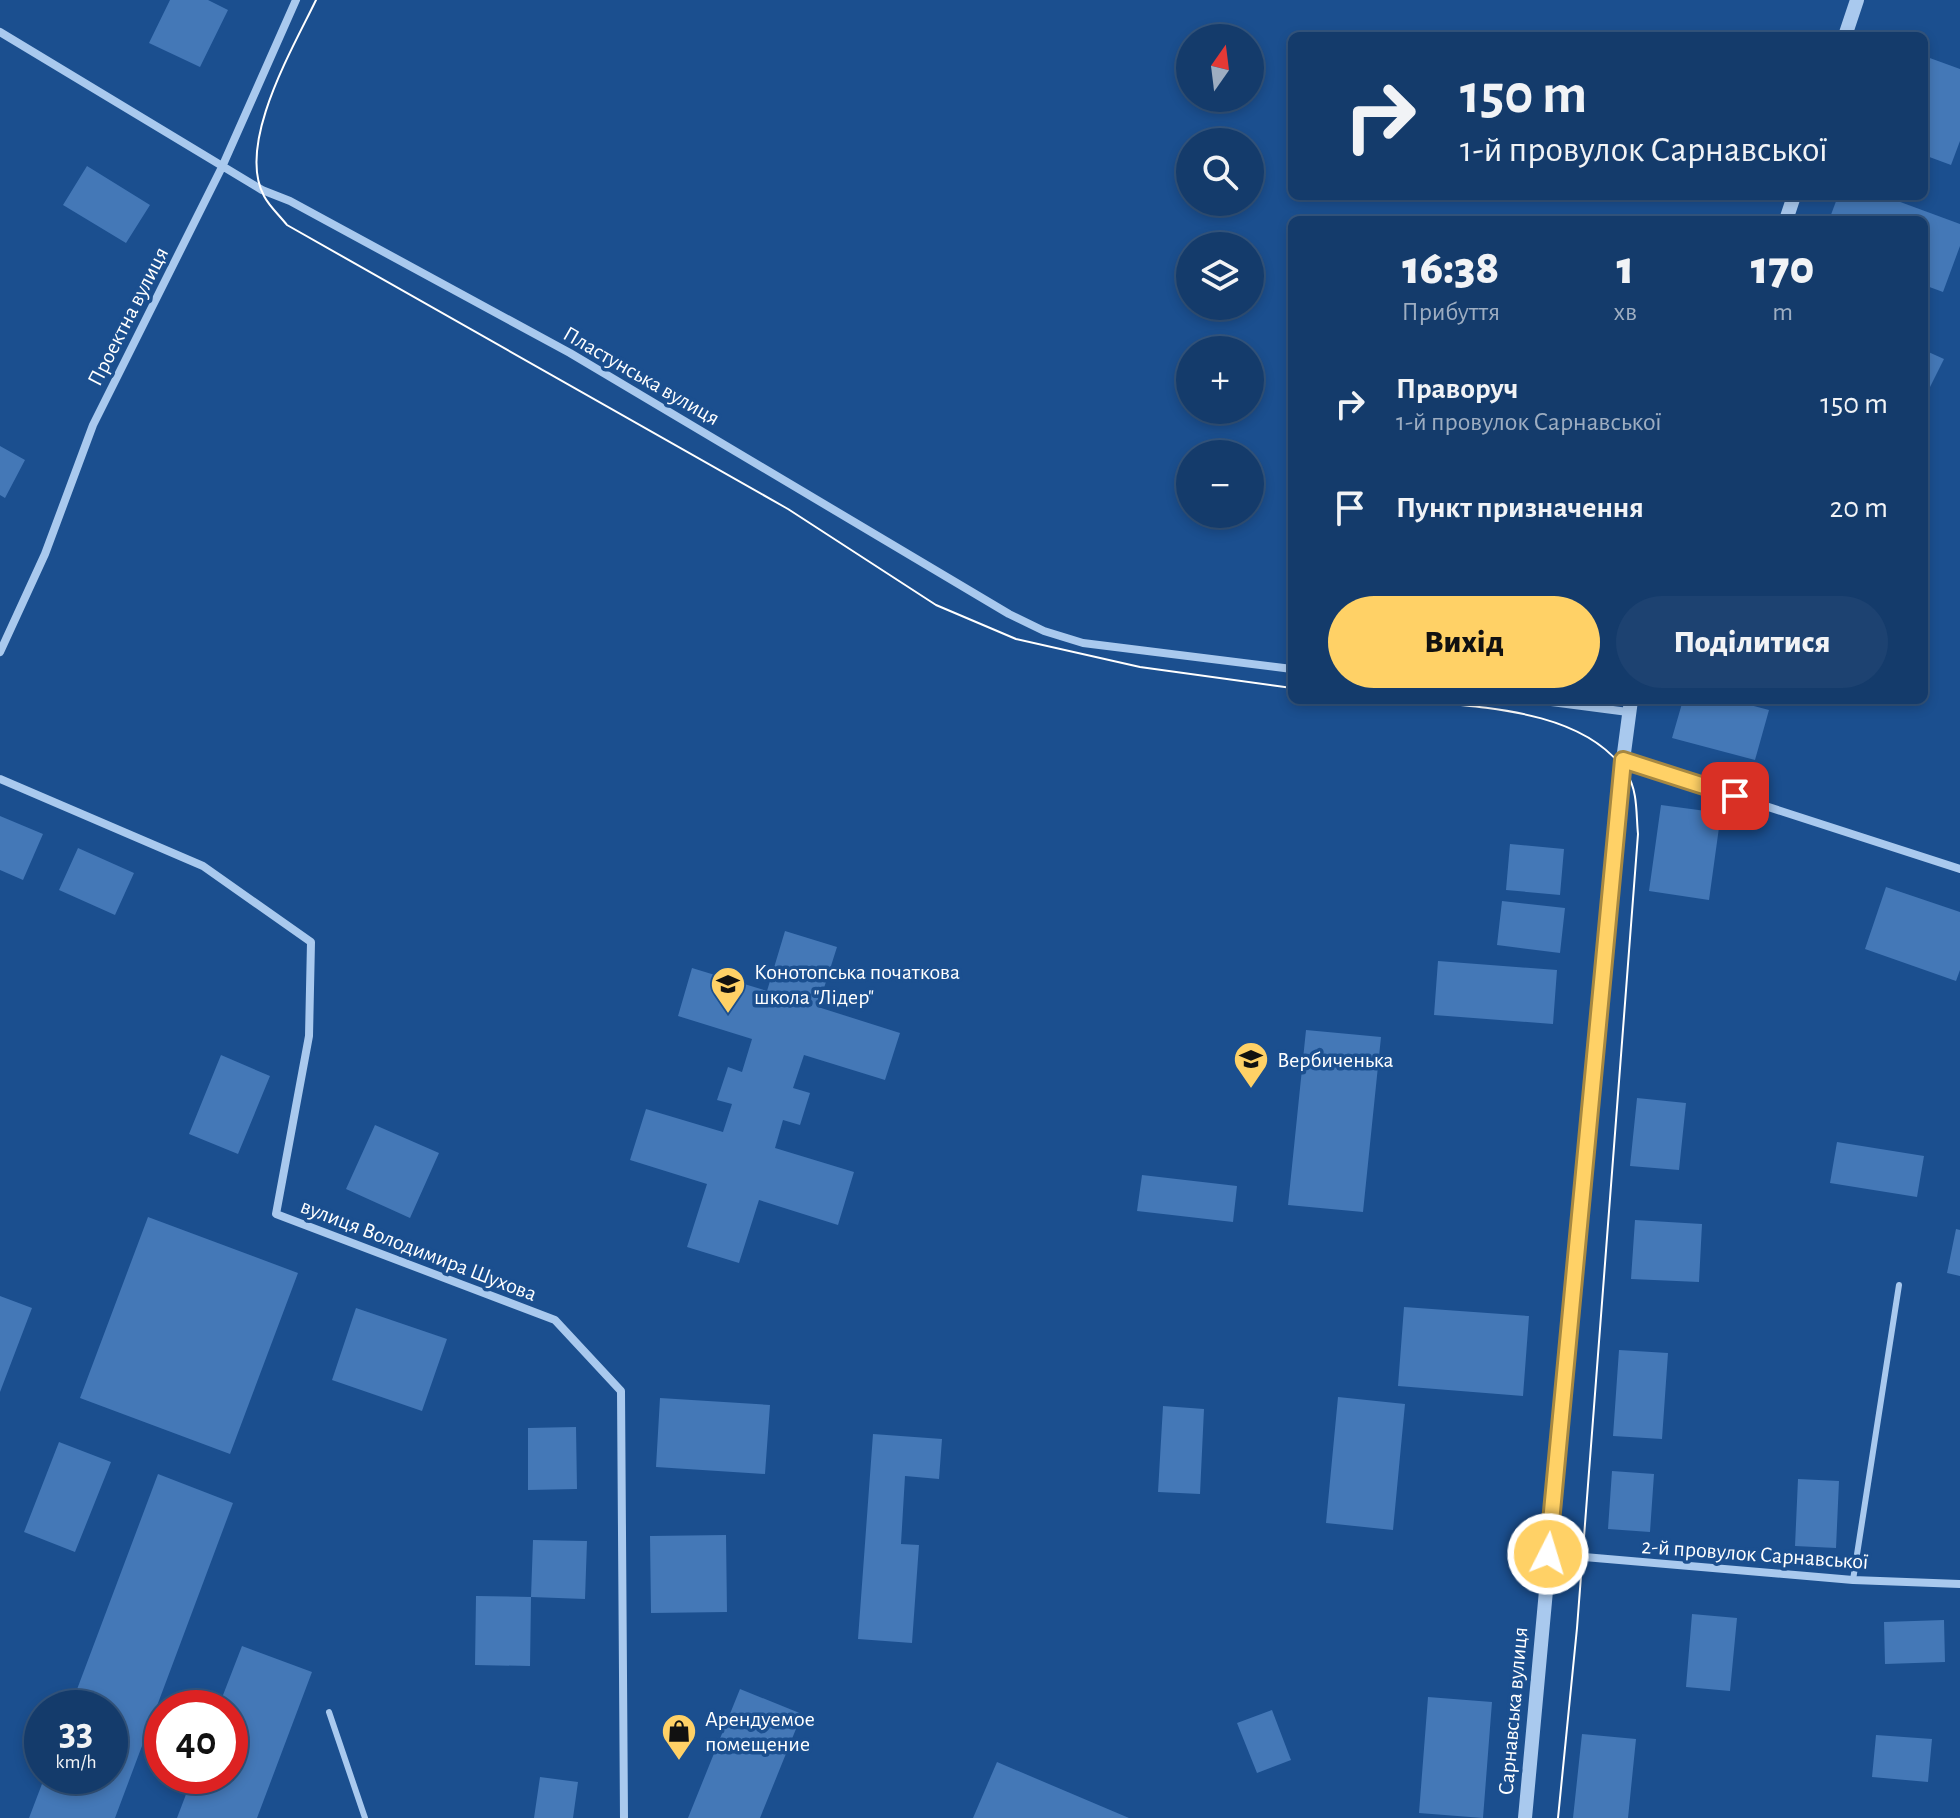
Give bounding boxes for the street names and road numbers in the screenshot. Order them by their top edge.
street label: Проектна вулиця [83,244,172,389]
street label: Пластунська вулиця [560,322,723,430]
street label: вулиця Володимира Шухова [298,1195,540,1305]
street label: 2-й провулок Сарнавської [1641,1535,1869,1573]
street label: Сарнавська вулиця [1495,1626,1531,1796]

